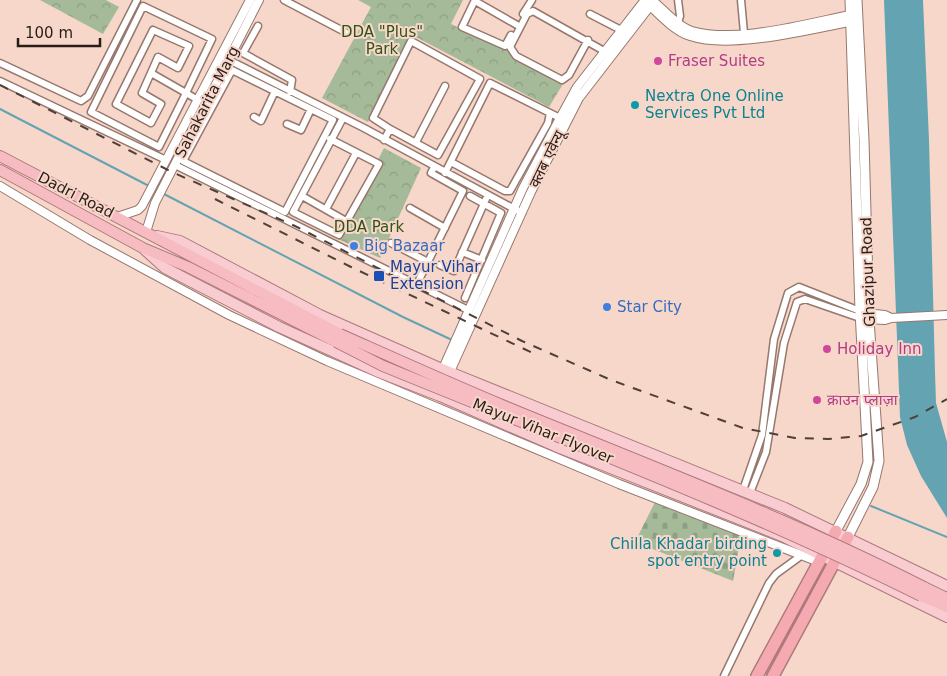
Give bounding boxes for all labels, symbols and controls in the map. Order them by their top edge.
scale bar [18,15,100,47]
park label: DDA "Plus" Park [341,23,423,58]
text: 100 m [25,24,73,42]
street label: Sahakarita Marg [171,43,243,161]
place label: Fraser Suites [668,52,765,70]
marker: Fraser Suites [652,55,664,67]
place label: Nextra One Online Services Pvt Ltd [645,87,784,122]
marker: Nextra One Online Services Pvt Ltd [629,99,641,111]
street label: क्लब एवेन्यू [525,126,570,191]
street label: Dadri Road [35,168,117,222]
street label: Ghazipur Road [857,217,879,327]
park label: DDA Park [334,218,404,236]
place label: Big Bazaar [364,237,445,255]
marker: Big Bazaar [348,240,360,252]
place label: Mayur Vihar Extension [390,258,481,293]
marker: Mayur Vihar Extension [372,269,386,283]
place label: Star City [617,298,682,316]
marker: Star City [601,301,613,313]
place label: Holiday Inn [837,340,922,358]
marker: Holiday Inn [821,343,833,355]
place label: क्राउन प्लाज़ा [827,391,899,409]
marker: क्राउन प्लाज़ा [811,394,823,406]
street label: Mayur Vihar Flyover [470,395,617,468]
place label: Chilla Khadar birding spot entry point [610,535,767,570]
marker: Chilla Khadar birding spot entry point [771,547,783,559]

